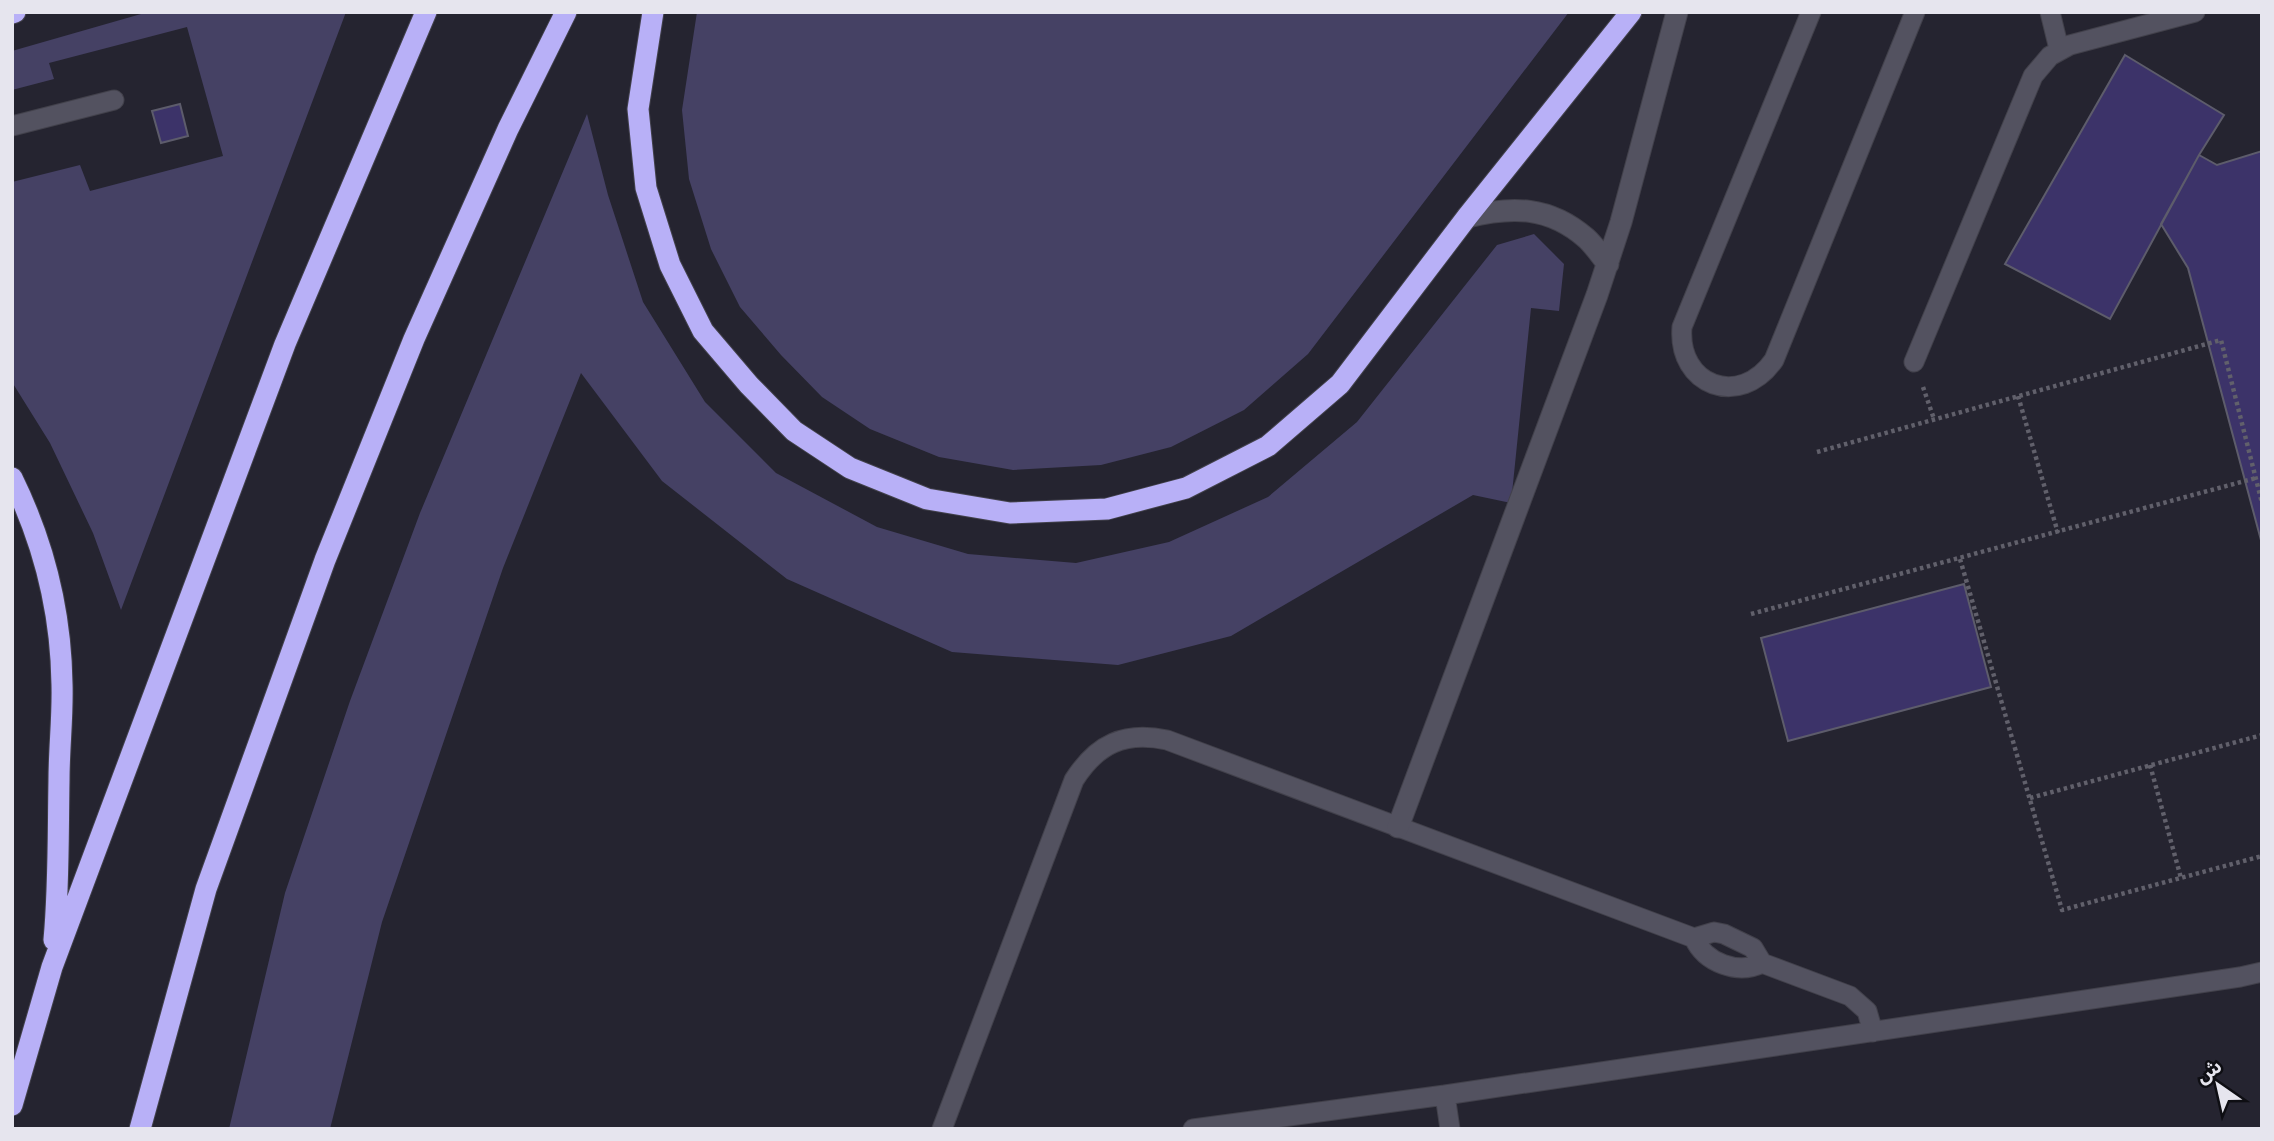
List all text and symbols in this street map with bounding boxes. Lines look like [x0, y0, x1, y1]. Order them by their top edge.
north arrow [2183, 1050, 2253, 1120]
text: ش [2192, 1055, 2225, 1087]

